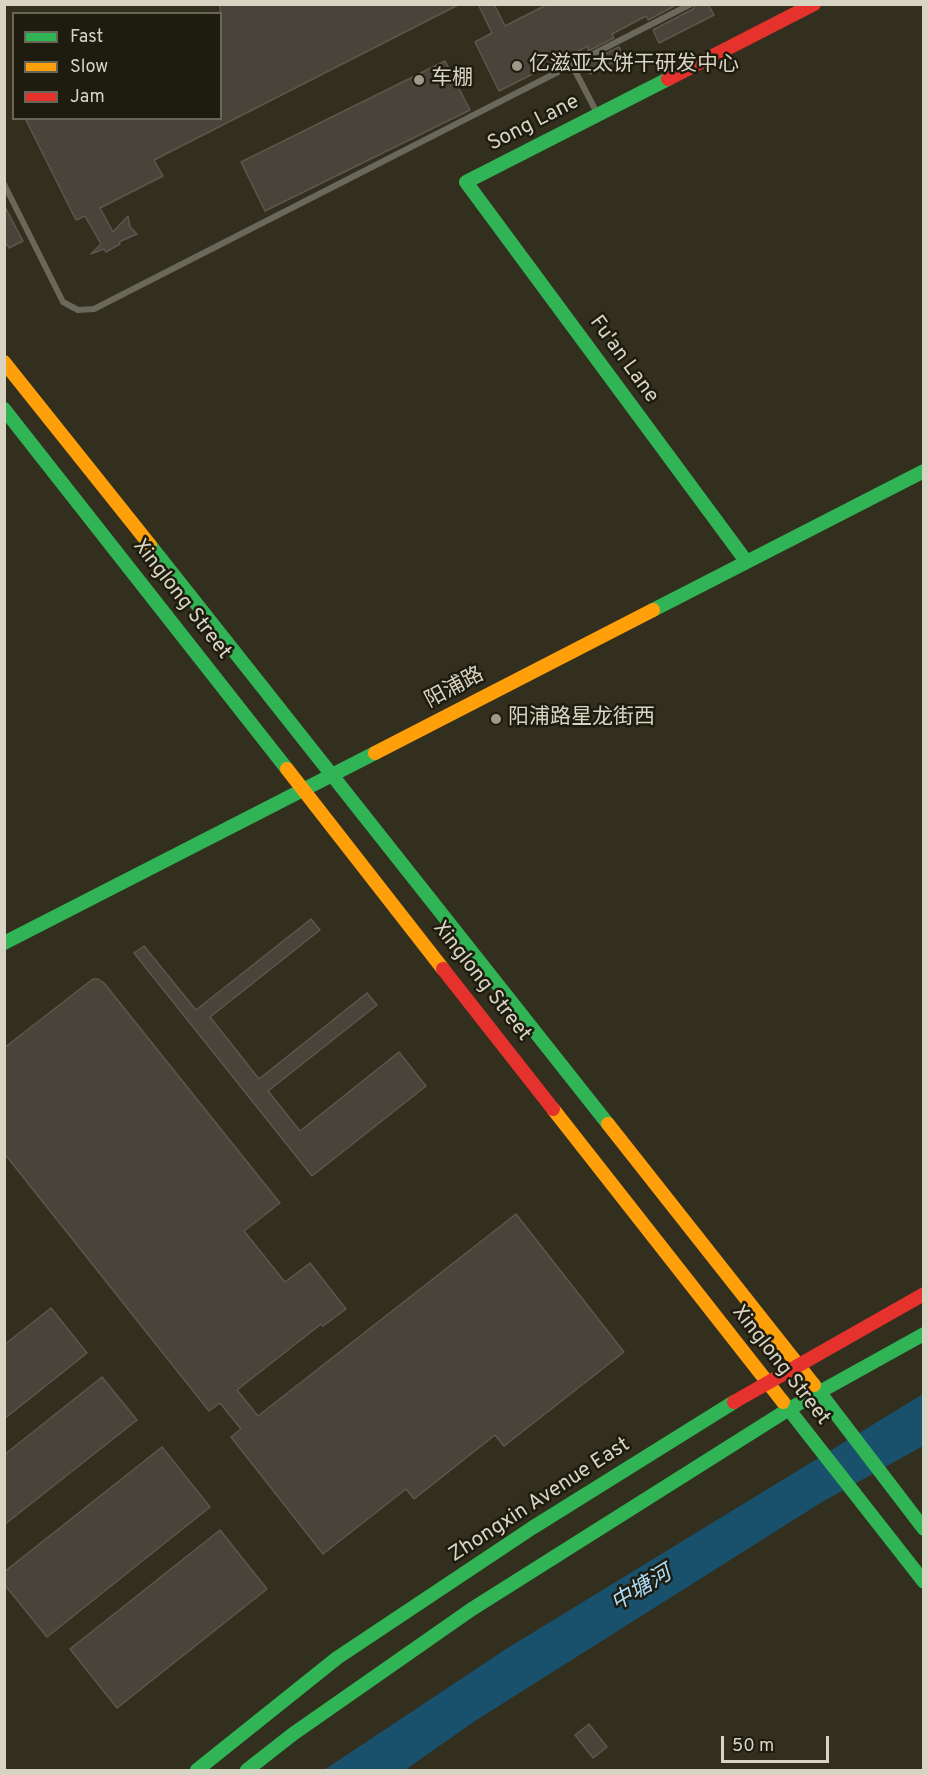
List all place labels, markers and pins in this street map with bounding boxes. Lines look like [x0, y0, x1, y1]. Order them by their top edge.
place label: 亿滋亚太饼干研发中心 [529, 53, 739, 79]
marker: 亿滋亚太饼干研发中心 [510, 59, 524, 73]
place label: 车棚 [431, 67, 473, 93]
marker: 车棚 [412, 73, 426, 87]
place label: 阳浦路星龙街西 [508, 706, 655, 732]
marker: 阳浦路星龙街西 [489, 712, 503, 726]

